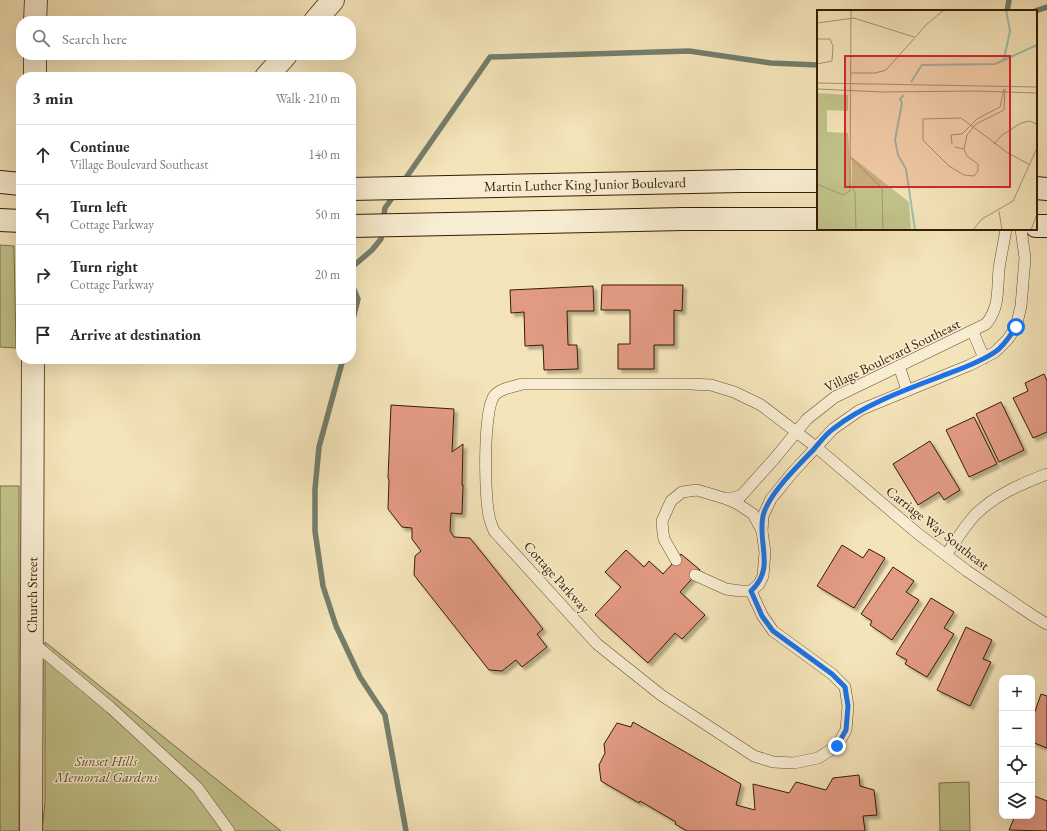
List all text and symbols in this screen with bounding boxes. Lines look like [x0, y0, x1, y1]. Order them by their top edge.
inset map [817, 10, 1037, 230]
search box [16, 16, 356, 60]
icon: search [30, 27, 52, 49]
text: Search here [62, 29, 127, 48]
text: 3 min [32, 87, 73, 109]
text: Walk · 210 m [276, 90, 340, 107]
text: Continue [70, 137, 130, 156]
icon: ahead [32, 144, 54, 166]
text: 140 m [309, 146, 340, 163]
text: Village Boulevard Southeast [70, 156, 208, 173]
street label: Martin Luther King Junior Boulevard [484, 173, 687, 195]
text: Turn left [70, 197, 127, 216]
icon: left [32, 204, 54, 226]
text: 50 m [315, 206, 340, 223]
text: Cottage Parkway [70, 216, 154, 233]
text: Turn right [70, 257, 138, 276]
icon: right [32, 264, 54, 286]
text: 20 m [315, 266, 340, 283]
text: Cottage Parkway [70, 276, 154, 293]
street label: Village Boulevard Southeast [821, 314, 963, 396]
route start [1007, 318, 1025, 336]
icon: arrive [32, 324, 54, 346]
text: Arrive at destination [70, 325, 201, 344]
street label: Carriage Way Southeast [883, 482, 994, 574]
street label: Cottage Parkway [520, 537, 595, 617]
street label: Church Street [23, 556, 41, 633]
map controls [999, 675, 1035, 819]
button: + [999, 675, 1035, 711]
button: − [999, 711, 1035, 747]
route end [828, 737, 846, 755]
button: locate [999, 747, 1035, 783]
park label: Sunset Hills Memorial Gardens [54, 752, 157, 786]
button: layers [999, 783, 1035, 819]

